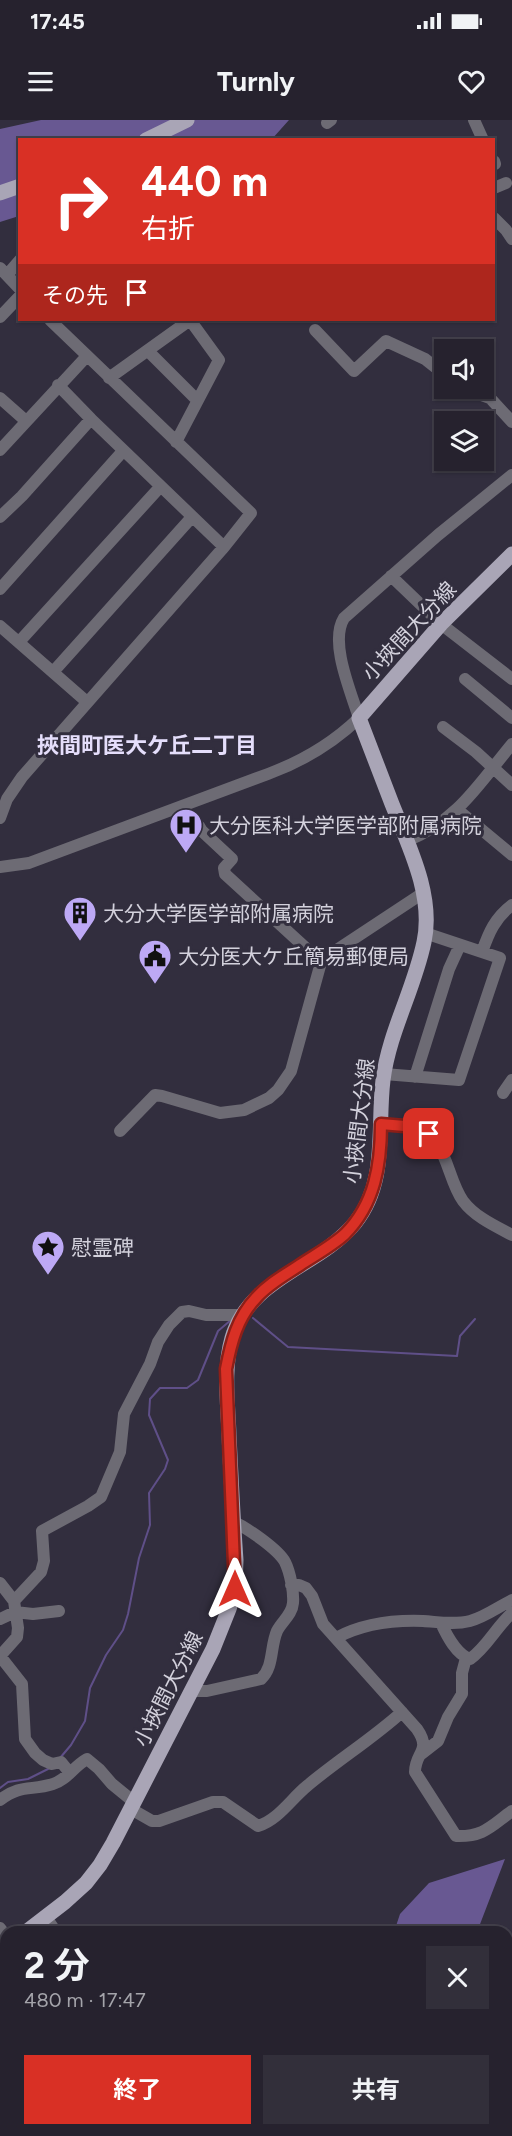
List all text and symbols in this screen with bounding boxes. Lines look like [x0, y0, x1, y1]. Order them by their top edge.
text: 17:45 [30, 8, 85, 35]
icon: menu [24, 65, 57, 98]
text: Turnly [217, 65, 295, 98]
icon: heart [455, 65, 488, 98]
text: 440 m [141, 156, 268, 207]
icon: right [42, 162, 120, 240]
text: 右折 [141, 212, 195, 245]
icon: arrive [120, 276, 153, 309]
text: その先 [42, 282, 108, 309]
map controls [434, 339, 494, 471]
button: sound [434, 339, 494, 399]
button: layers [434, 411, 494, 471]
street label: 小挾間大分線 [357, 576, 461, 686]
district label: 挾間町医大ケ丘二丁目 [37, 732, 257, 759]
hospital icon: 大分医科大学医学部附属病院 [168, 807, 204, 854]
place label: 大分医科大学医学部附属病院 [209, 813, 482, 838]
building icon: 大分大学医学部附属病院 [62, 895, 98, 942]
place label: 大分大学医学部附属病院 [103, 901, 334, 926]
public building icon: 大分医大ケ丘簡易郵便局 [137, 938, 173, 985]
place label: 大分医大ケ丘簡易郵便局 [178, 944, 409, 969]
street label: 小挾間大分線 [339, 1057, 379, 1185]
pin [403, 1108, 454, 1159]
icon: arrive [412, 1117, 445, 1150]
place icon: 慰霊碑 [30, 1229, 66, 1276]
place label: 慰霊碑 [71, 1235, 134, 1260]
position arrow [203, 1557, 267, 1621]
street label: 小挾間大分線 [128, 1627, 208, 1751]
text: 2 分 [24, 1944, 89, 1987]
button: close [426, 1946, 489, 2009]
text: 480 m · 17:47 [24, 1988, 146, 2012]
button: 終了 [24, 2055, 251, 2124]
button: 共有 [263, 2055, 489, 2124]

